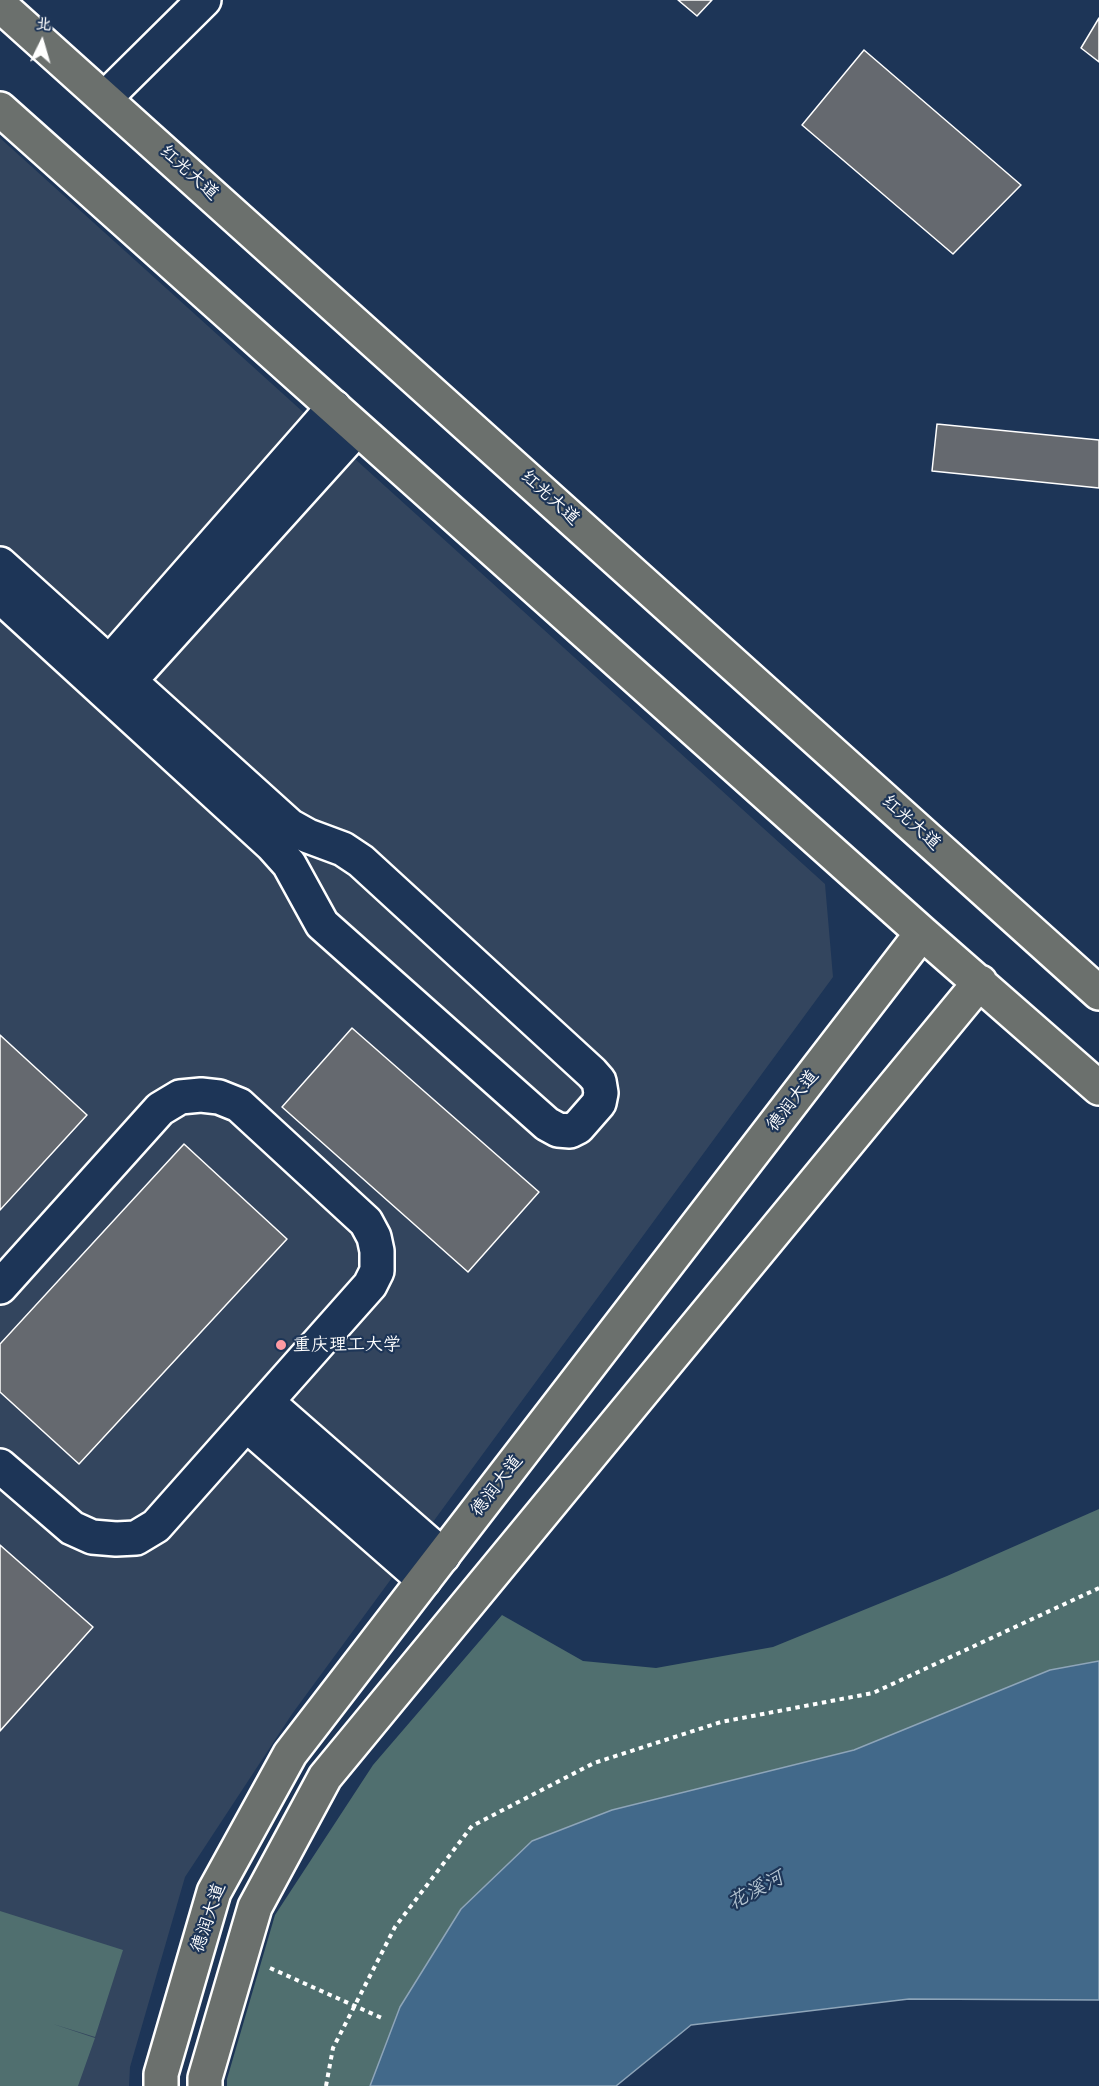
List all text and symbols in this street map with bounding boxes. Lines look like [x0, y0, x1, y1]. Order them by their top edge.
text: 北 [34, 8, 53, 39]
north arrow [12, 12, 72, 72]
street label: 红光大道 [155, 141, 223, 205]
street label: 红光大道 [516, 466, 584, 530]
street label: 红光大道 [877, 791, 945, 855]
street label: 德润大道 [762, 1066, 824, 1136]
place label: 重庆理工大学 [293, 1334, 401, 1356]
marker: 重庆理工大学 [274, 1338, 288, 1352]
street label: 德润大道 [466, 1451, 528, 1521]
water label: 花溪河 [724, 1866, 788, 1916]
street label: 德润大道 [187, 1880, 231, 1956]

